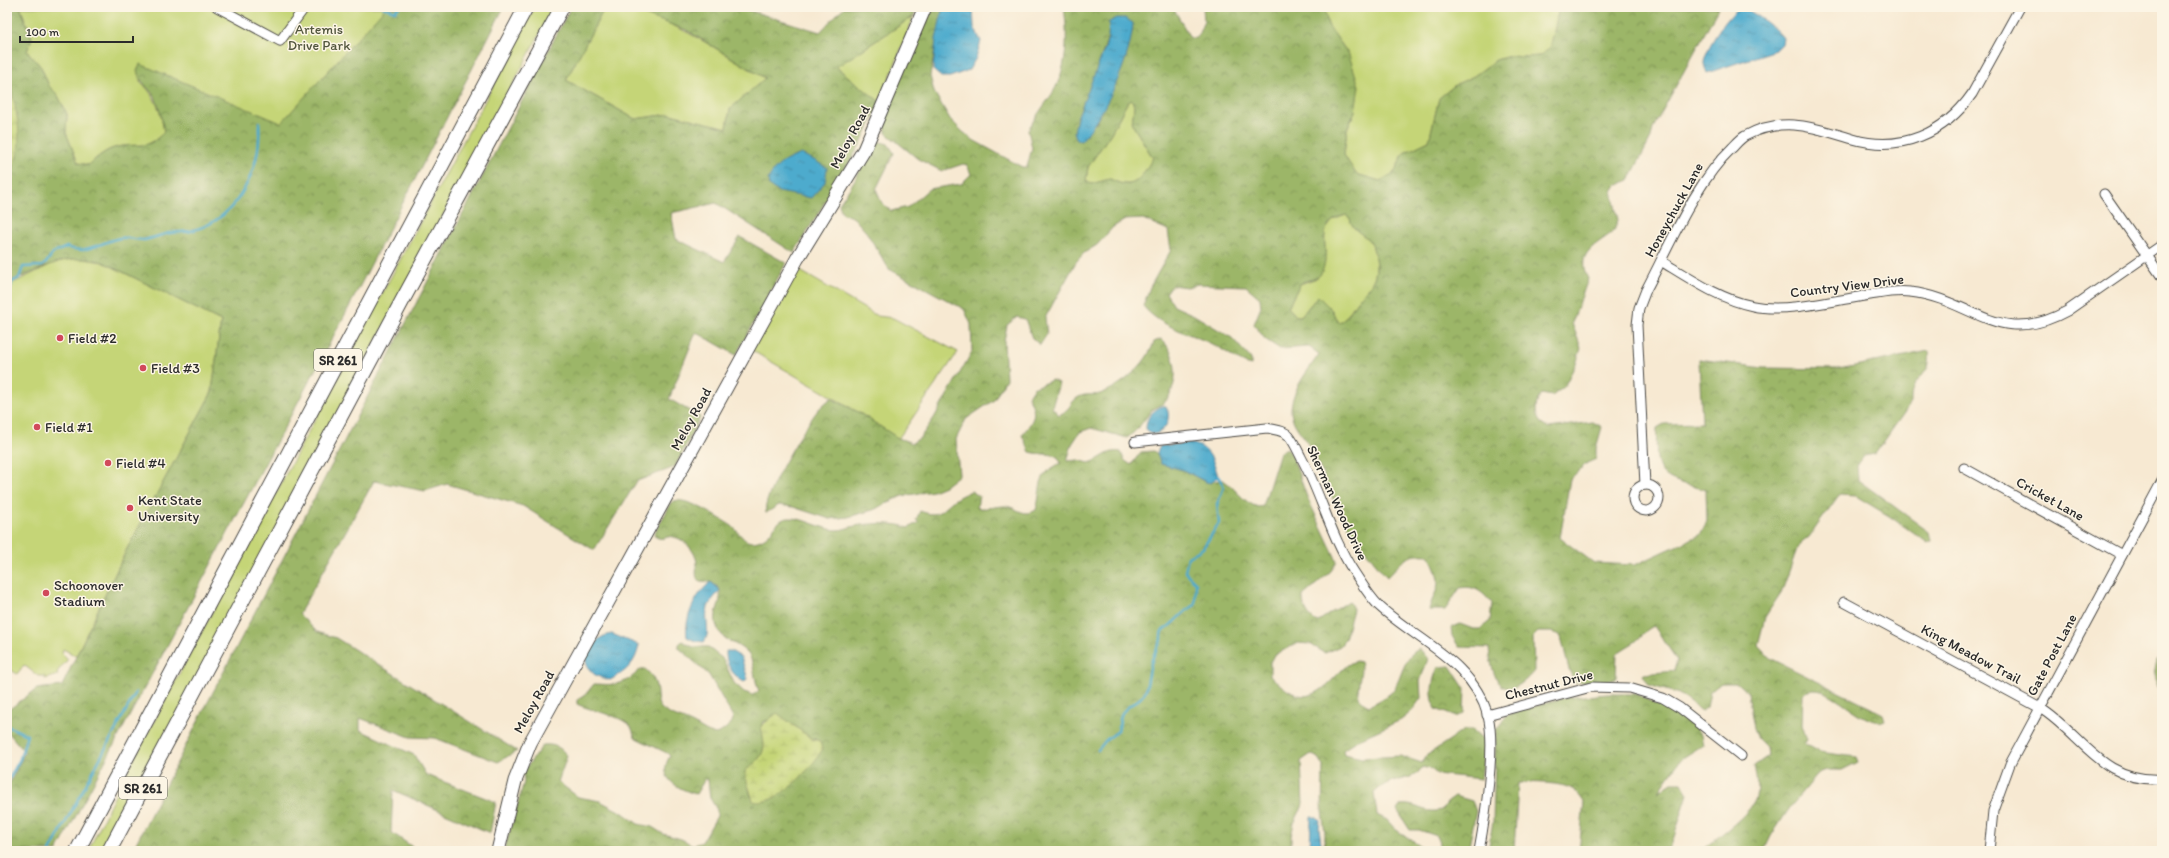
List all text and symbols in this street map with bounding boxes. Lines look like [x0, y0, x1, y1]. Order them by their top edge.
scale bar [20, 18, 133, 44]
park label: Artemis Drive Park [288, 21, 351, 54]
text: 100 m [26, 25, 59, 39]
street label: Meloy Road [826, 102, 874, 172]
street label: Honeychuck Lane [1641, 159, 1707, 260]
street label: Country View Drive [1789, 271, 1905, 301]
place label: Field #2 [68, 330, 117, 347]
marker: Field #2 [55, 333, 65, 343]
road number: SR 261 [314, 349, 362, 371]
place label: Field #3 [151, 360, 200, 377]
marker: Field #3 [138, 363, 148, 373]
street label: Meloy Road [667, 384, 715, 453]
place label: Field #1 [45, 419, 93, 436]
marker: Field #1 [32, 422, 42, 432]
street label: Sherman Wood Drive [1303, 443, 1371, 564]
place label: Field #4 [116, 455, 166, 472]
marker: Field #4 [103, 458, 113, 468]
street label: Cricket Lane [2013, 473, 2087, 525]
place label: Kent State University [138, 492, 202, 525]
marker: Kent State University [125, 503, 135, 513]
place label: Schoonover Stadium [54, 577, 124, 610]
marker: Schoonover Stadium [41, 588, 51, 598]
street label: Gate Post Lane [2023, 611, 2081, 699]
street label: King Meadow Trail [1918, 620, 2024, 688]
street label: Chestnut Drive [1503, 666, 1595, 704]
street label: Meloy Road [510, 667, 558, 736]
road number: SR 261 [119, 777, 167, 799]

